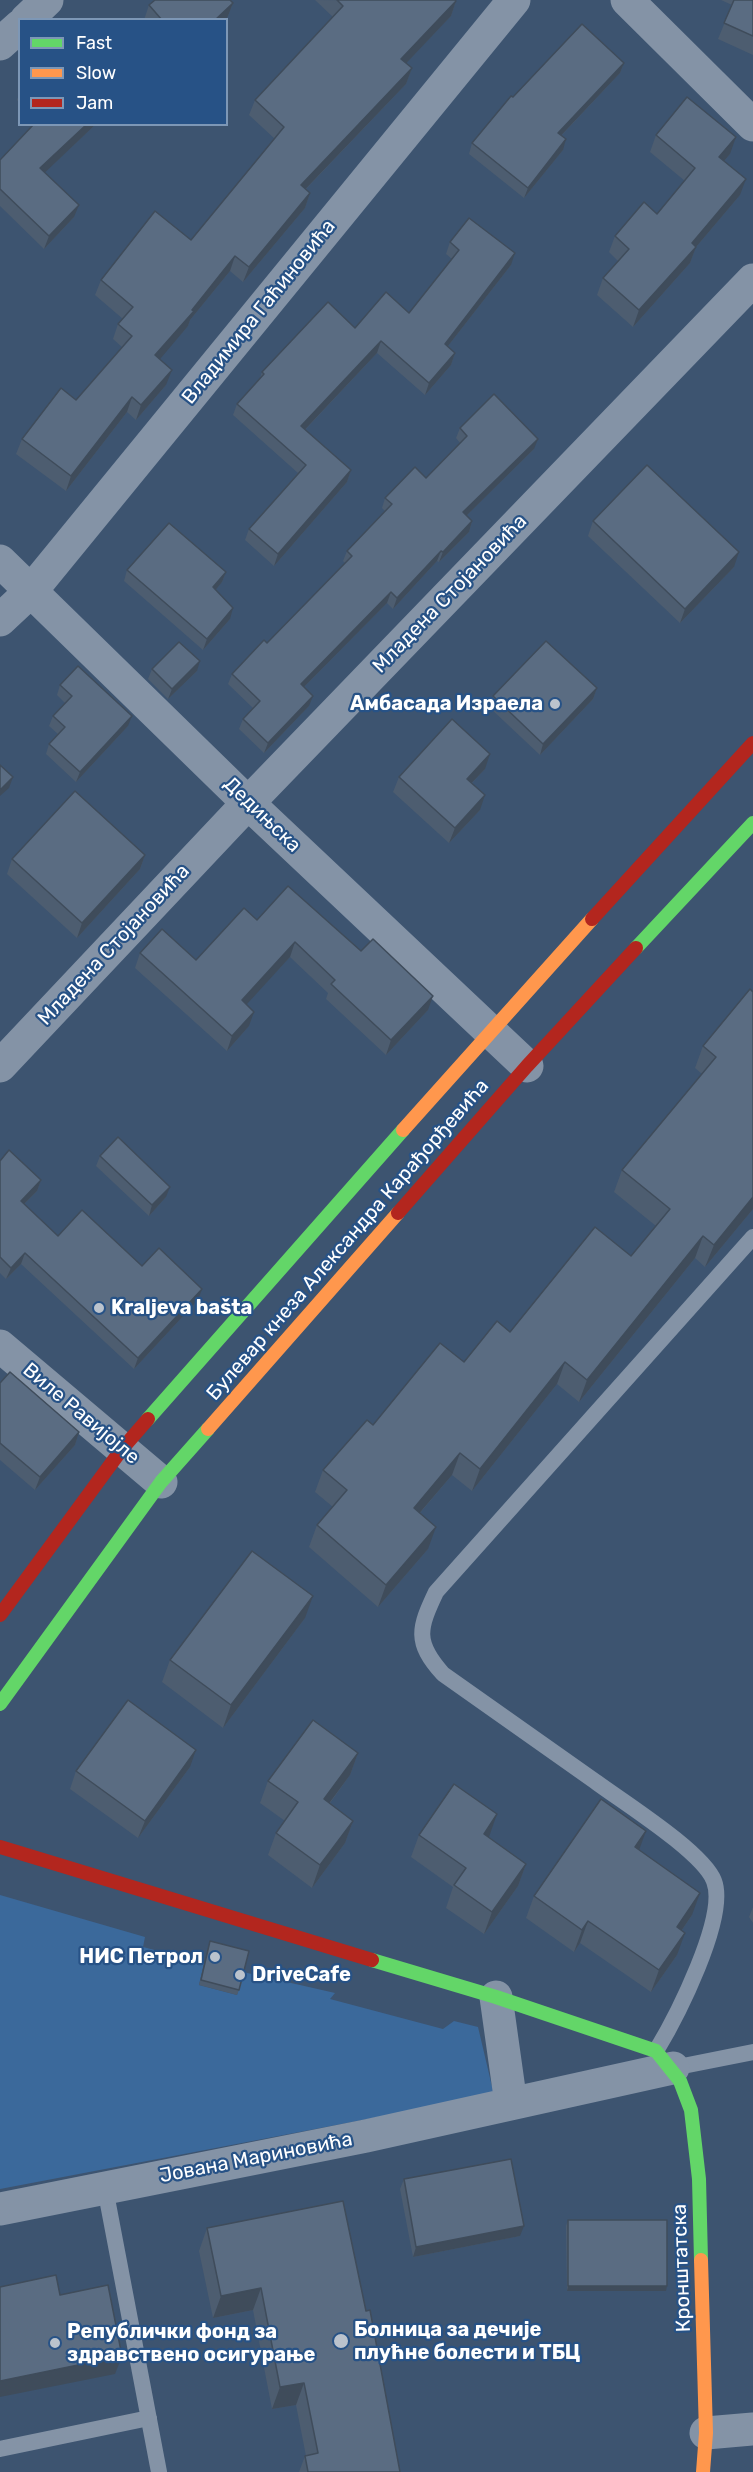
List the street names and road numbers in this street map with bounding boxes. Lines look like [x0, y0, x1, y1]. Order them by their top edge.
street label: Владимира Гаћиновића [177, 215, 341, 409]
street label: Младена Стојановића [368, 510, 532, 678]
street label: Дедињска [218, 772, 306, 858]
street label: Младена Стојановића [33, 859, 195, 1031]
street label: Булевар кнеза Александра Карађорђевића [202, 1074, 494, 1406]
street label: Виле Равијојле [18, 1358, 144, 1470]
street label: Јована Мариновића [158, 2128, 354, 2188]
street label: Кронштатска [668, 2203, 696, 2333]

